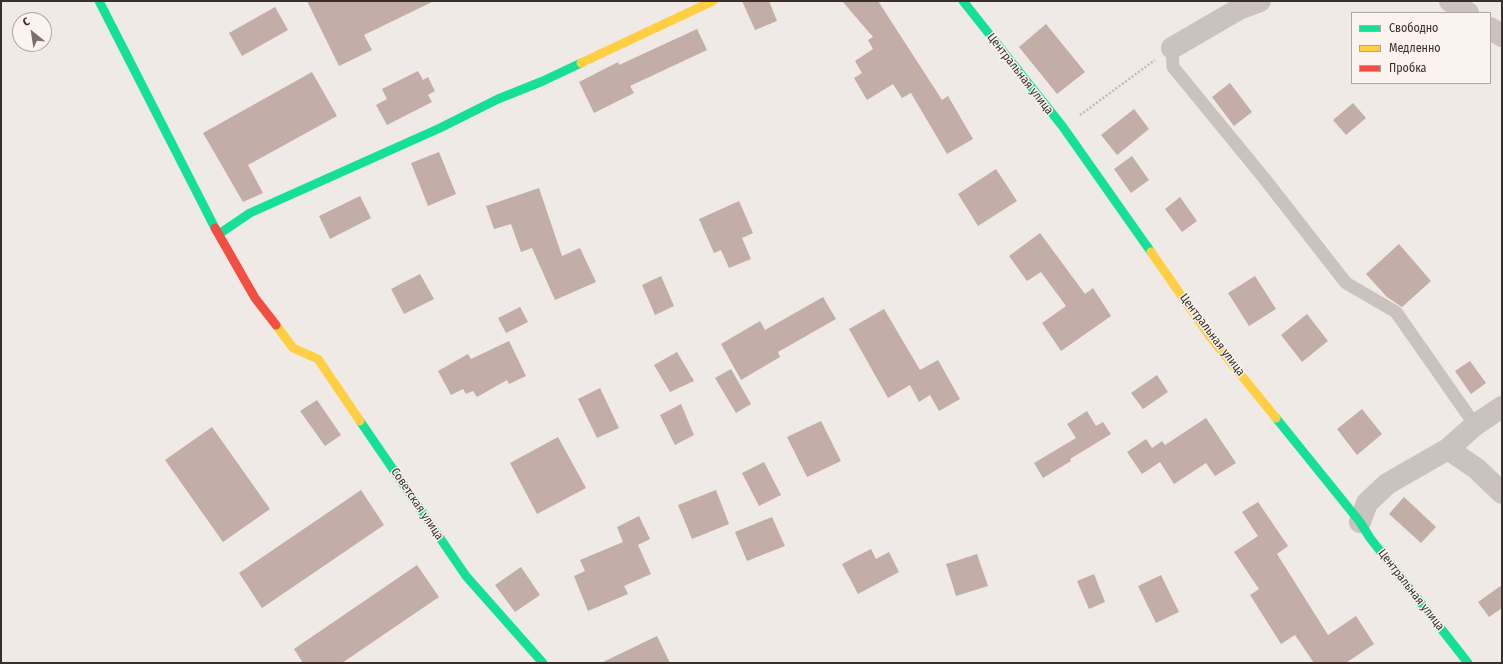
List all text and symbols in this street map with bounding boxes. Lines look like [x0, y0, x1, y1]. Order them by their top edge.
north arrow [12, 12, 52, 52]
legend [1351, 12, 1491, 84]
text: С [20, 15, 32, 29]
text: Свободно [1389, 21, 1438, 35]
street label: Центральная улица [984, 30, 1056, 118]
text: Медленно [1389, 41, 1441, 55]
text: Пробка [1389, 61, 1427, 75]
street label: Центральная улица [1176, 291, 1248, 379]
street label: Советская улица [388, 465, 446, 543]
street label: Центральная улица [1375, 546, 1447, 634]

